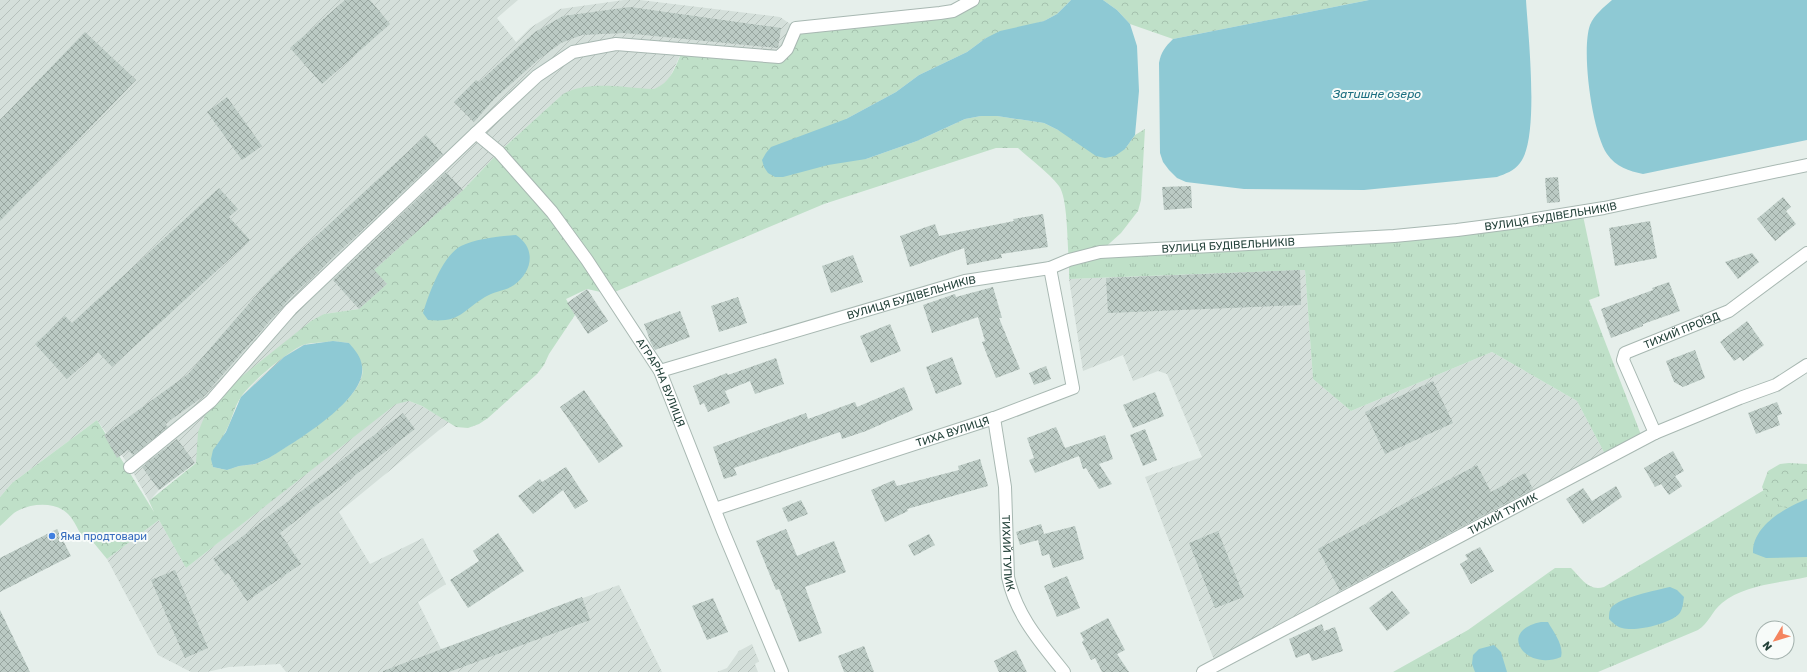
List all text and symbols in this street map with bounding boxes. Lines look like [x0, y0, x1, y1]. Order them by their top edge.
water label: Затишне озеро [1332, 87, 1421, 101]
street label: ВУЛИЦЯ БУДІВЕЛЬНИКІВ [1484, 199, 1618, 233]
street label: ВУЛИЦЯ БУДІВЕЛЬНИКІВ [1161, 235, 1295, 255]
street label: ВУЛИЦЯ БУДІВЕЛЬНИКІВ [845, 273, 977, 322]
street label: ТИХИЙ ПРОЇЗД [1642, 309, 1722, 351]
street label: АГРАРНА ВУЛИЦЯ [634, 336, 688, 429]
street label: ТИХА ВУЛИЦЯ [914, 413, 991, 449]
street label: ТИХИЙ ТУПИК [1466, 490, 1540, 537]
street label: ТИХИЙ ТУПИК [999, 515, 1018, 593]
place label: Яма продтовари [60, 530, 147, 543]
marker: Яма продтовари [47, 531, 57, 541]
north arrow [1755, 620, 1795, 660]
text: N [1760, 639, 1775, 653]

